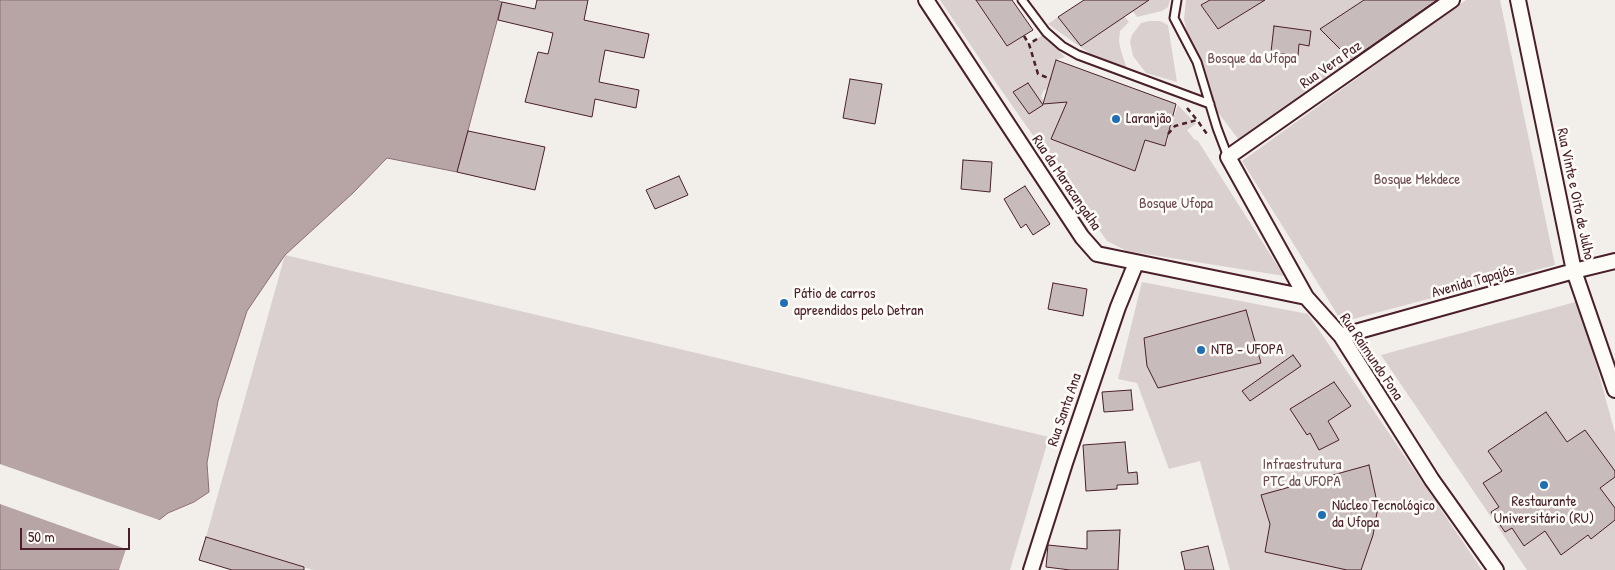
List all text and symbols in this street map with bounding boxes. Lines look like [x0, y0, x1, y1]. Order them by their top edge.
street label: Rua Vera Paz [1297, 37, 1365, 93]
park label: Bosque da Ufopa [1208, 50, 1296, 68]
place label: Laranjão [1126, 110, 1171, 128]
marker: Laranjão [1110, 113, 1122, 125]
street label: Rua Vinte e Oito de Julho [1552, 126, 1598, 262]
street label: Rua da Maracangalha [1028, 132, 1104, 234]
park label: Bosque Mekdece [1374, 171, 1460, 189]
park label: Bosque Ufopa [1139, 195, 1213, 213]
street label: Avenida Tapajós [1430, 262, 1516, 302]
place label: Pátio de carros apreendidos pelo Detran [794, 285, 924, 320]
marker: Pátio de carros apreendidos pelo Detran [778, 297, 790, 309]
street label: Rua Raimundo Fona [1335, 310, 1407, 404]
place label: NTB - UFOPA [1211, 341, 1283, 359]
marker: NTB - UFOPA [1195, 344, 1207, 356]
street label: Rua Santa Ana [1044, 371, 1086, 449]
park label: Infraestrutura PTC da UFOPA [1263, 456, 1341, 491]
marker: Restaurante Universitário (RU) [1538, 479, 1550, 491]
place label: Restaurante Universitário (RU) [1494, 493, 1594, 528]
place label: Núcleo Tecnológico da Ufopa [1332, 497, 1435, 532]
marker: Núcleo Tecnológico da Ufopa [1316, 509, 1328, 521]
scale bar [22, 518, 132, 550]
text: 50 m [28, 526, 55, 547]

